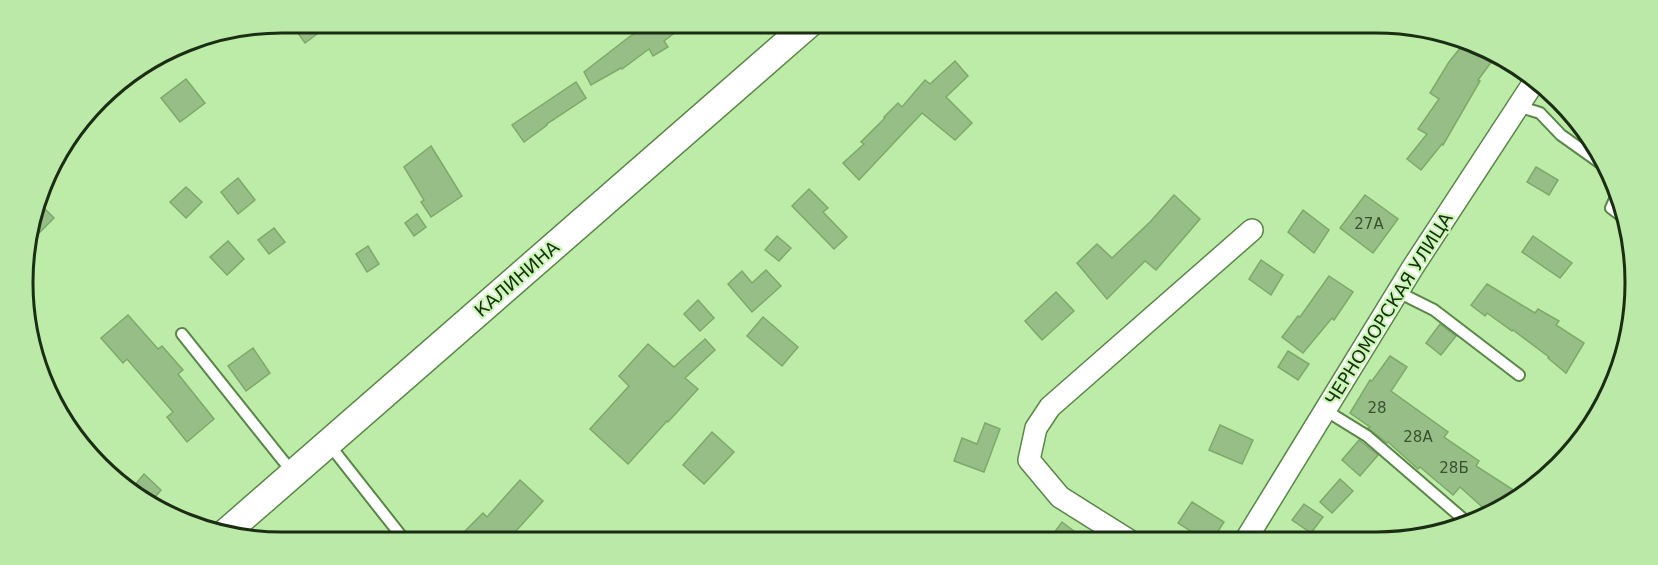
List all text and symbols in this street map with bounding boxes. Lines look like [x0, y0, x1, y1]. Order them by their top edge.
street label: ЧЕРНОМОРСКАЯ УЛИЦА [1321, 208, 1457, 409]
house number: 27А [1354, 215, 1384, 233]
street label: КАЛИНИНА [470, 236, 564, 321]
house number: 28 [1367, 399, 1387, 417]
house number: 28А [1403, 428, 1433, 446]
house number: 28Б [1439, 459, 1469, 477]

